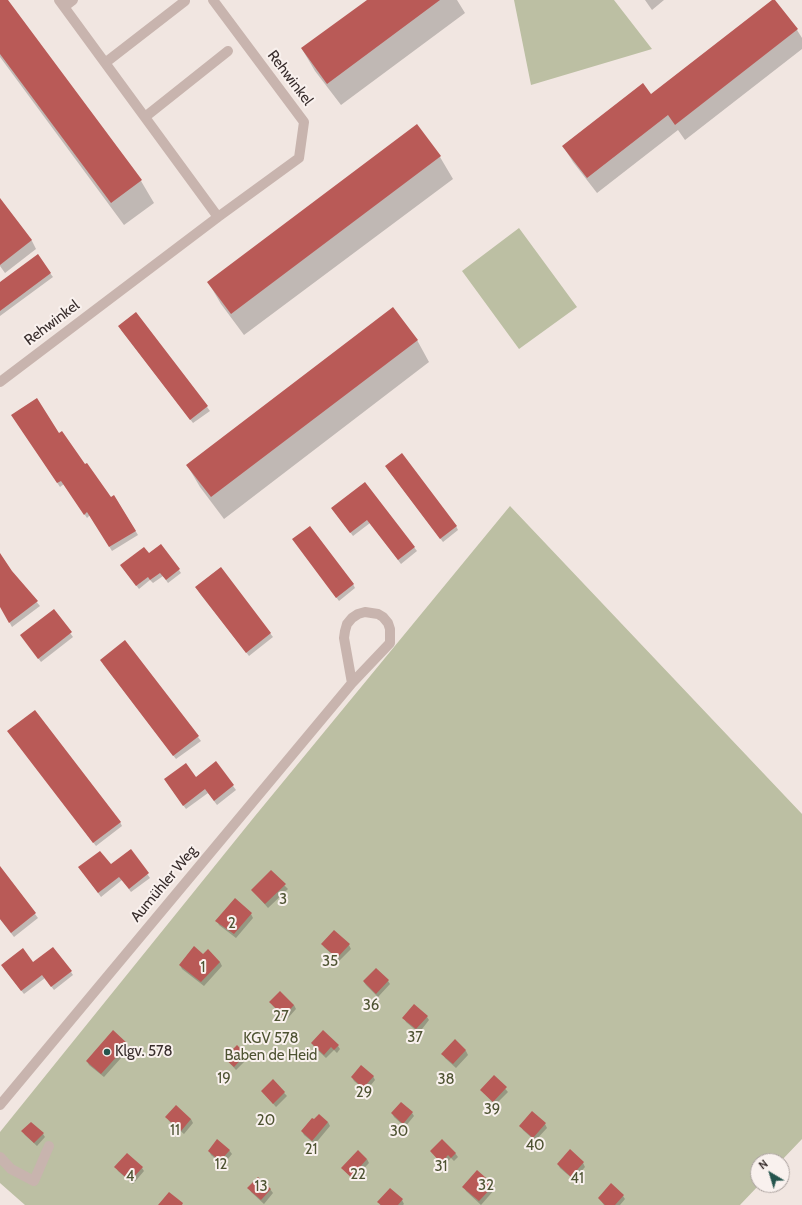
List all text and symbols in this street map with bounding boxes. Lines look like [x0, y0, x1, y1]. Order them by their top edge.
street label: Rehwinkel [263, 47, 317, 109]
street label: Rehwinkel [21, 296, 83, 350]
street label: Aumühler Weg [127, 842, 201, 926]
park label: 3 [279, 891, 287, 909]
park label: 2 [228, 915, 236, 933]
park label: 35 [322, 953, 338, 971]
park label: 1 [201, 959, 205, 977]
park label: 36 [363, 997, 379, 1015]
park label: 27 [273, 1008, 289, 1026]
park label: 37 [407, 1029, 423, 1047]
park label: KGV 578 Baben de Heid [225, 1030, 317, 1065]
place label: Klgv. 578 [115, 1043, 173, 1061]
marker: Klgv. 578 [102, 1047, 112, 1057]
park label: 19 [217, 1070, 231, 1088]
park label: 38 [437, 1071, 455, 1089]
park label: 29 [356, 1084, 372, 1102]
park label: 39 [484, 1101, 500, 1119]
park label: 20 [257, 1112, 275, 1130]
park label: 11 [170, 1122, 180, 1140]
park label: 30 [390, 1123, 408, 1141]
park label: 40 [525, 1137, 545, 1155]
park label: 21 [305, 1141, 317, 1159]
north arrow [750, 1153, 790, 1193]
park label: 12 [215, 1156, 227, 1174]
text: N [756, 1156, 771, 1172]
park label: 31 [434, 1158, 448, 1176]
park label: 22 [350, 1166, 366, 1184]
park label: 4 [126, 1168, 134, 1186]
park label: 41 [570, 1170, 584, 1188]
park label: 32 [478, 1177, 494, 1195]
park label: 13 [254, 1178, 268, 1196]

